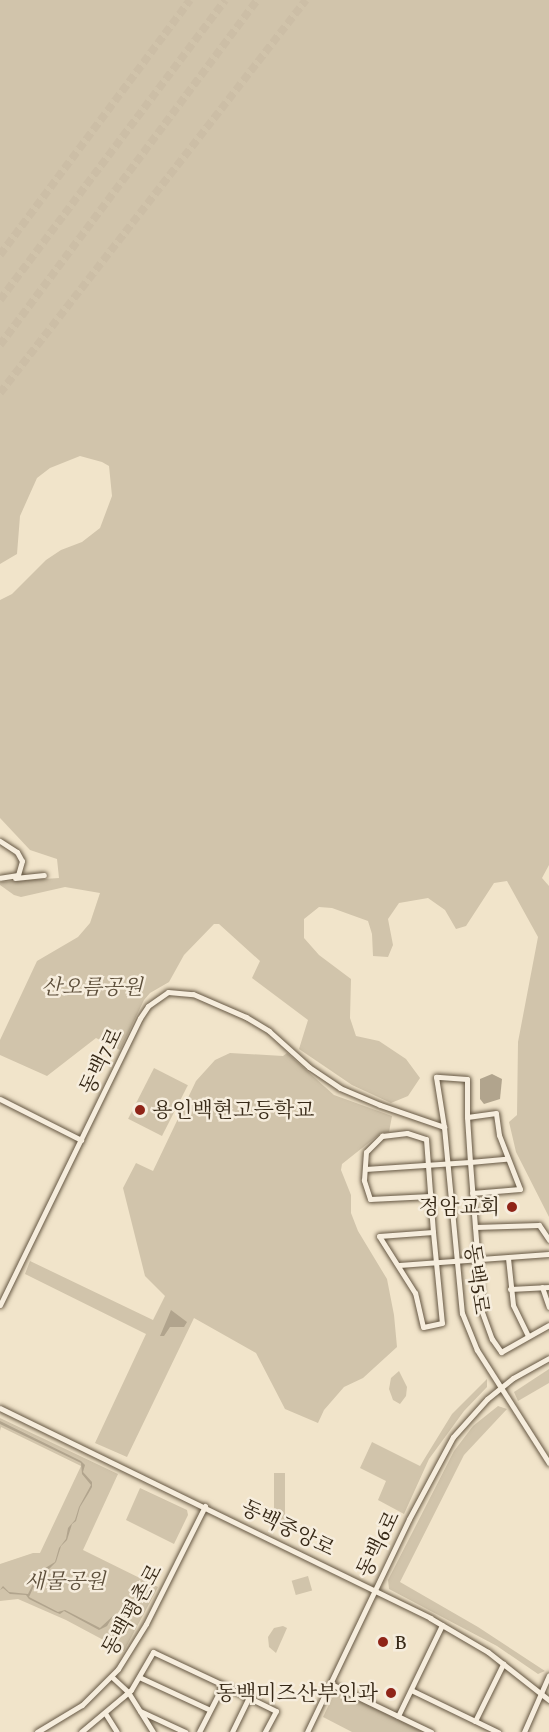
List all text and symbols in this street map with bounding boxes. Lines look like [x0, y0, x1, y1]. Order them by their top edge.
park label: 산오름공원 [41, 974, 143, 1000]
street label: 동백7로 [74, 1024, 128, 1098]
place label: 용인백현고등학교 [152, 1097, 314, 1123]
marker: 용인백현고등학교 [133, 1103, 147, 1117]
place label: 정암교회 [419, 1194, 500, 1220]
marker: 정암교회 [505, 1200, 519, 1214]
street label: 동백5로 [460, 1242, 494, 1316]
street label: 동백중앙로 [237, 1494, 339, 1562]
street label: 동백6로 [351, 1507, 405, 1581]
street label: 동백평촌로 [96, 1560, 168, 1660]
park label: 새물공원 [24, 1568, 106, 1594]
place label: B [395, 1629, 407, 1655]
marker: B [376, 1635, 390, 1649]
place label: 동백미즈산부인과 [216, 1680, 378, 1706]
marker: 동백미즈산부인과 [382, 1684, 400, 1702]

